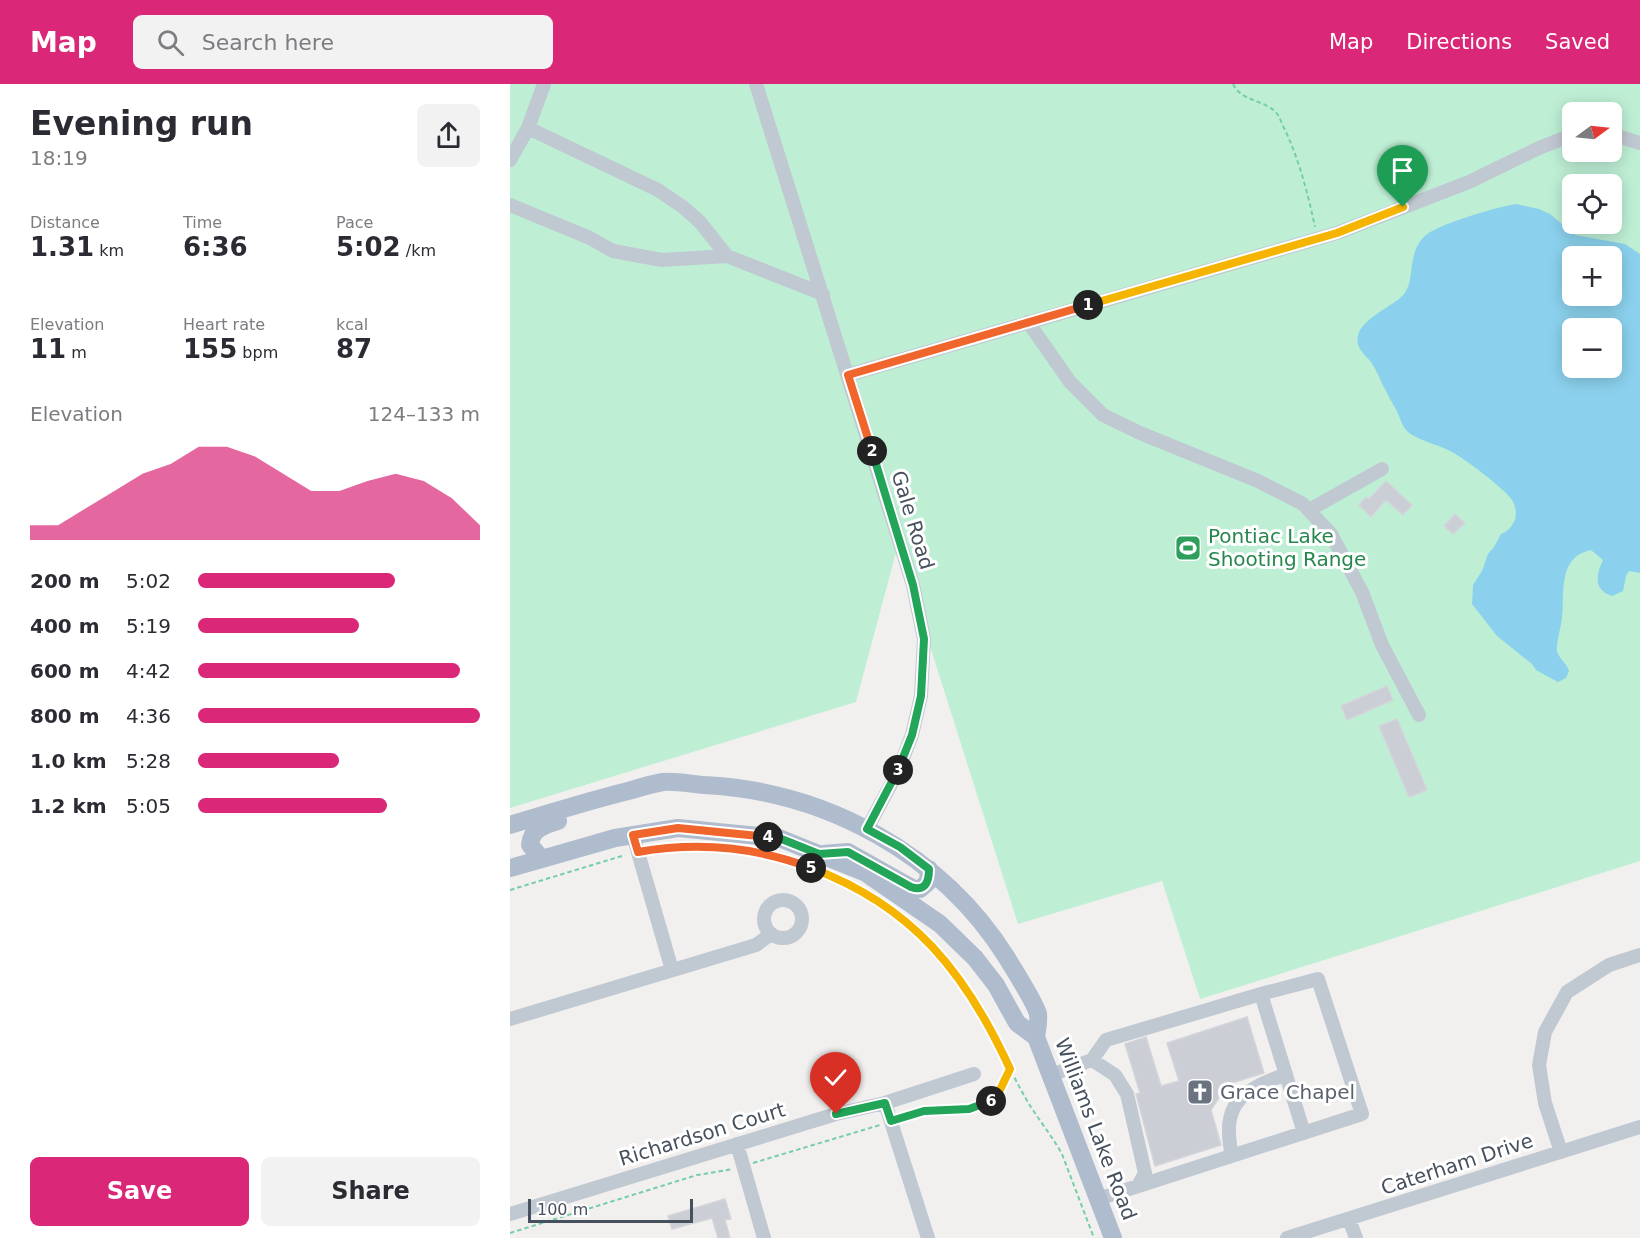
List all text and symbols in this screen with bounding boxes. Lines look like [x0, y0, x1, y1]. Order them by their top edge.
search box [133, 15, 553, 69]
text: Map [30, 26, 97, 59]
icon: search [154, 26, 187, 59]
text: Search here [202, 30, 334, 55]
text: Map [1329, 30, 1373, 54]
text: Directions [1406, 30, 1512, 54]
text: Saved [1545, 30, 1610, 54]
north arrow [1562, 102, 1622, 162]
map controls [1562, 102, 1622, 378]
text: Evening run [30, 104, 253, 143]
button: share [417, 104, 480, 167]
pin [1377, 145, 1428, 207]
text: 18:19 [30, 146, 88, 170]
icon: arrive [1386, 154, 1419, 187]
button: locate [1562, 174, 1622, 234]
text: Distance [30, 213, 100, 232]
text: Time [183, 213, 222, 232]
text: Pace [336, 213, 373, 232]
text: 1.31 [30, 232, 94, 262]
text: 6:36 [183, 232, 248, 262]
text: 5:02 [336, 232, 401, 262]
text: km [94, 241, 124, 260]
text: /km [401, 241, 436, 260]
button: + [1562, 246, 1622, 306]
pin: 1 [1073, 290, 1103, 320]
text: 1 [1082, 295, 1094, 314]
text: Elevation [30, 315, 104, 334]
text: Heart rate [183, 315, 265, 334]
text: kcal [336, 315, 368, 334]
button: − [1562, 318, 1622, 378]
text: 11 [30, 334, 66, 364]
text: 155 [183, 334, 237, 364]
text: 87 [336, 334, 372, 364]
text: m [66, 343, 87, 362]
text: bpm [237, 343, 278, 362]
text: Elevation [30, 402, 123, 426]
text: 124–133 m [368, 402, 480, 426]
pin: 2 [857, 436, 887, 466]
text: 2 [866, 441, 878, 460]
street label: Gale Road [887, 468, 939, 572]
place label: Pontiac Lake Shooting Range [1208, 524, 1366, 571]
sports icon: Pontiac Lake Shooting Range [1173, 533, 1203, 563]
text: 200 m [30, 569, 100, 593]
text: 5:02 [126, 569, 171, 593]
text: 400 m [30, 614, 100, 638]
text: 5:19 [126, 614, 171, 638]
text: 600 m [30, 659, 100, 683]
text: 4:42 [126, 659, 171, 683]
text: 800 m [30, 704, 100, 728]
text: 4:36 [126, 704, 171, 728]
text: 1.0 km [30, 749, 107, 773]
text: 5:28 [126, 749, 171, 773]
pin: 3 [883, 755, 913, 785]
text: 3 [892, 760, 904, 779]
text: 1.2 km [30, 794, 107, 818]
text: 5:05 [126, 794, 171, 818]
pin: 4 [753, 822, 783, 852]
text: 4 [762, 827, 774, 846]
pin: 5 [796, 853, 826, 883]
text: 5 [805, 858, 817, 877]
street label: Williams Lake Road [1050, 1035, 1142, 1223]
pin [810, 1052, 861, 1114]
icon: check [819, 1061, 852, 1094]
church icon: Grace Chapel [1185, 1077, 1215, 1107]
place label: Grace Chapel [1220, 1080, 1355, 1104]
pin: 6 [976, 1086, 1006, 1116]
text: 6 [985, 1091, 997, 1110]
street label: Richardson Court [616, 1097, 788, 1171]
street label: Caterham Drive [1378, 1128, 1536, 1200]
button: Save [30, 1157, 249, 1226]
button: Share [261, 1157, 480, 1226]
scale bar [528, 1196, 693, 1224]
text: 100 m [537, 1200, 588, 1219]

